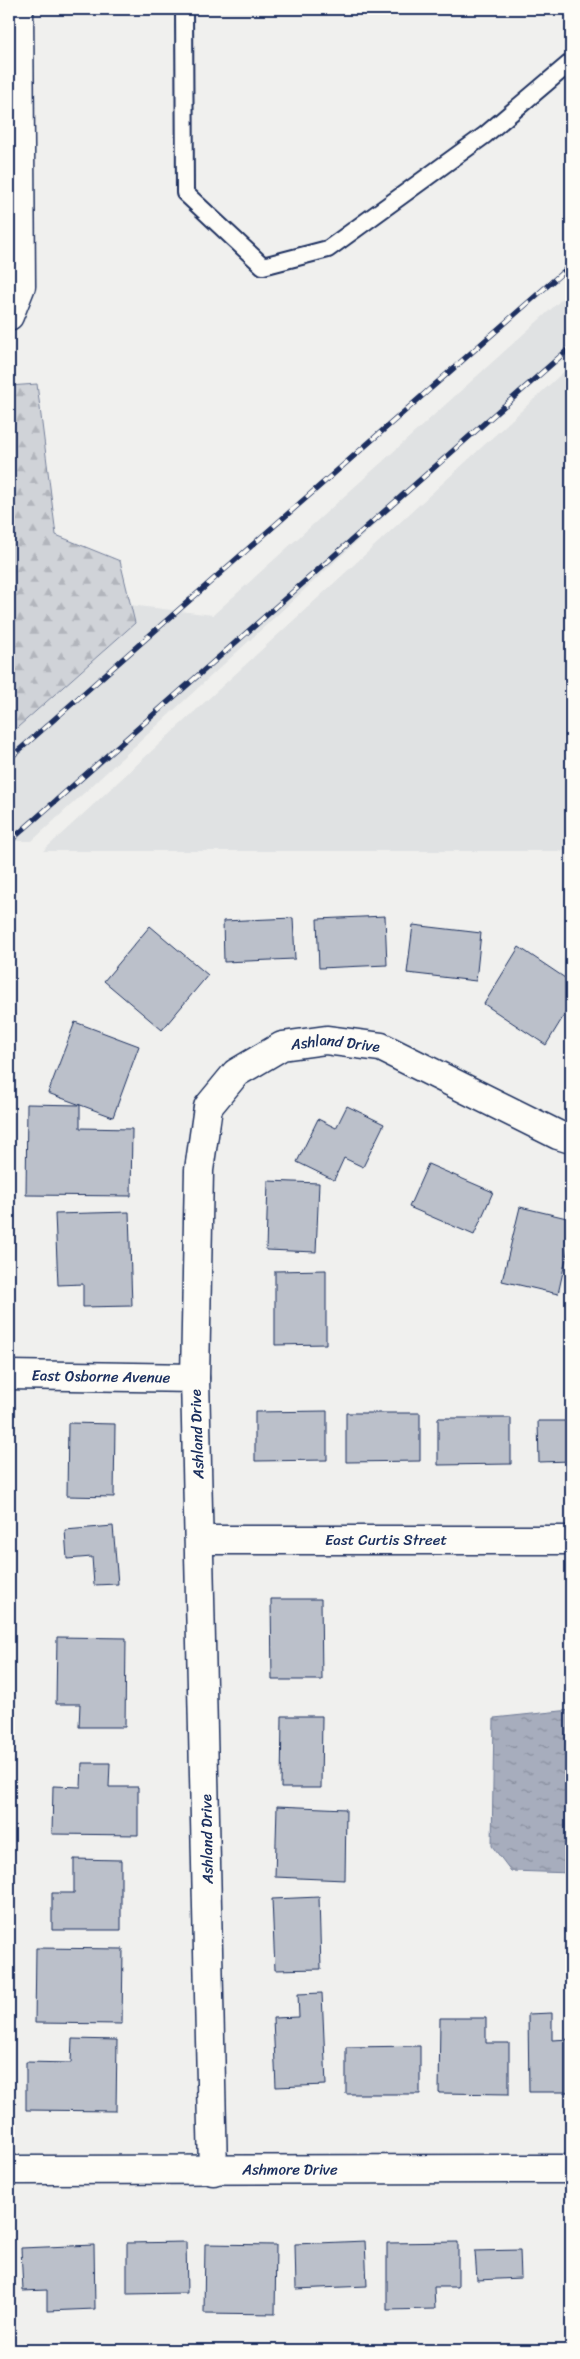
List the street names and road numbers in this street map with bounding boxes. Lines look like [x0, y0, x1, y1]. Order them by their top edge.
street label: Ashland Drive [288, 1027, 381, 1060]
street label: East Osborne Avenue [31, 1362, 171, 1391]
street label: Ashland Drive [182, 1389, 212, 1480]
street label: East Curtis Street [325, 1527, 447, 1553]
street label: Ashland Drive [193, 1794, 221, 1885]
street label: Ashmore Drive [241, 2156, 338, 2183]

